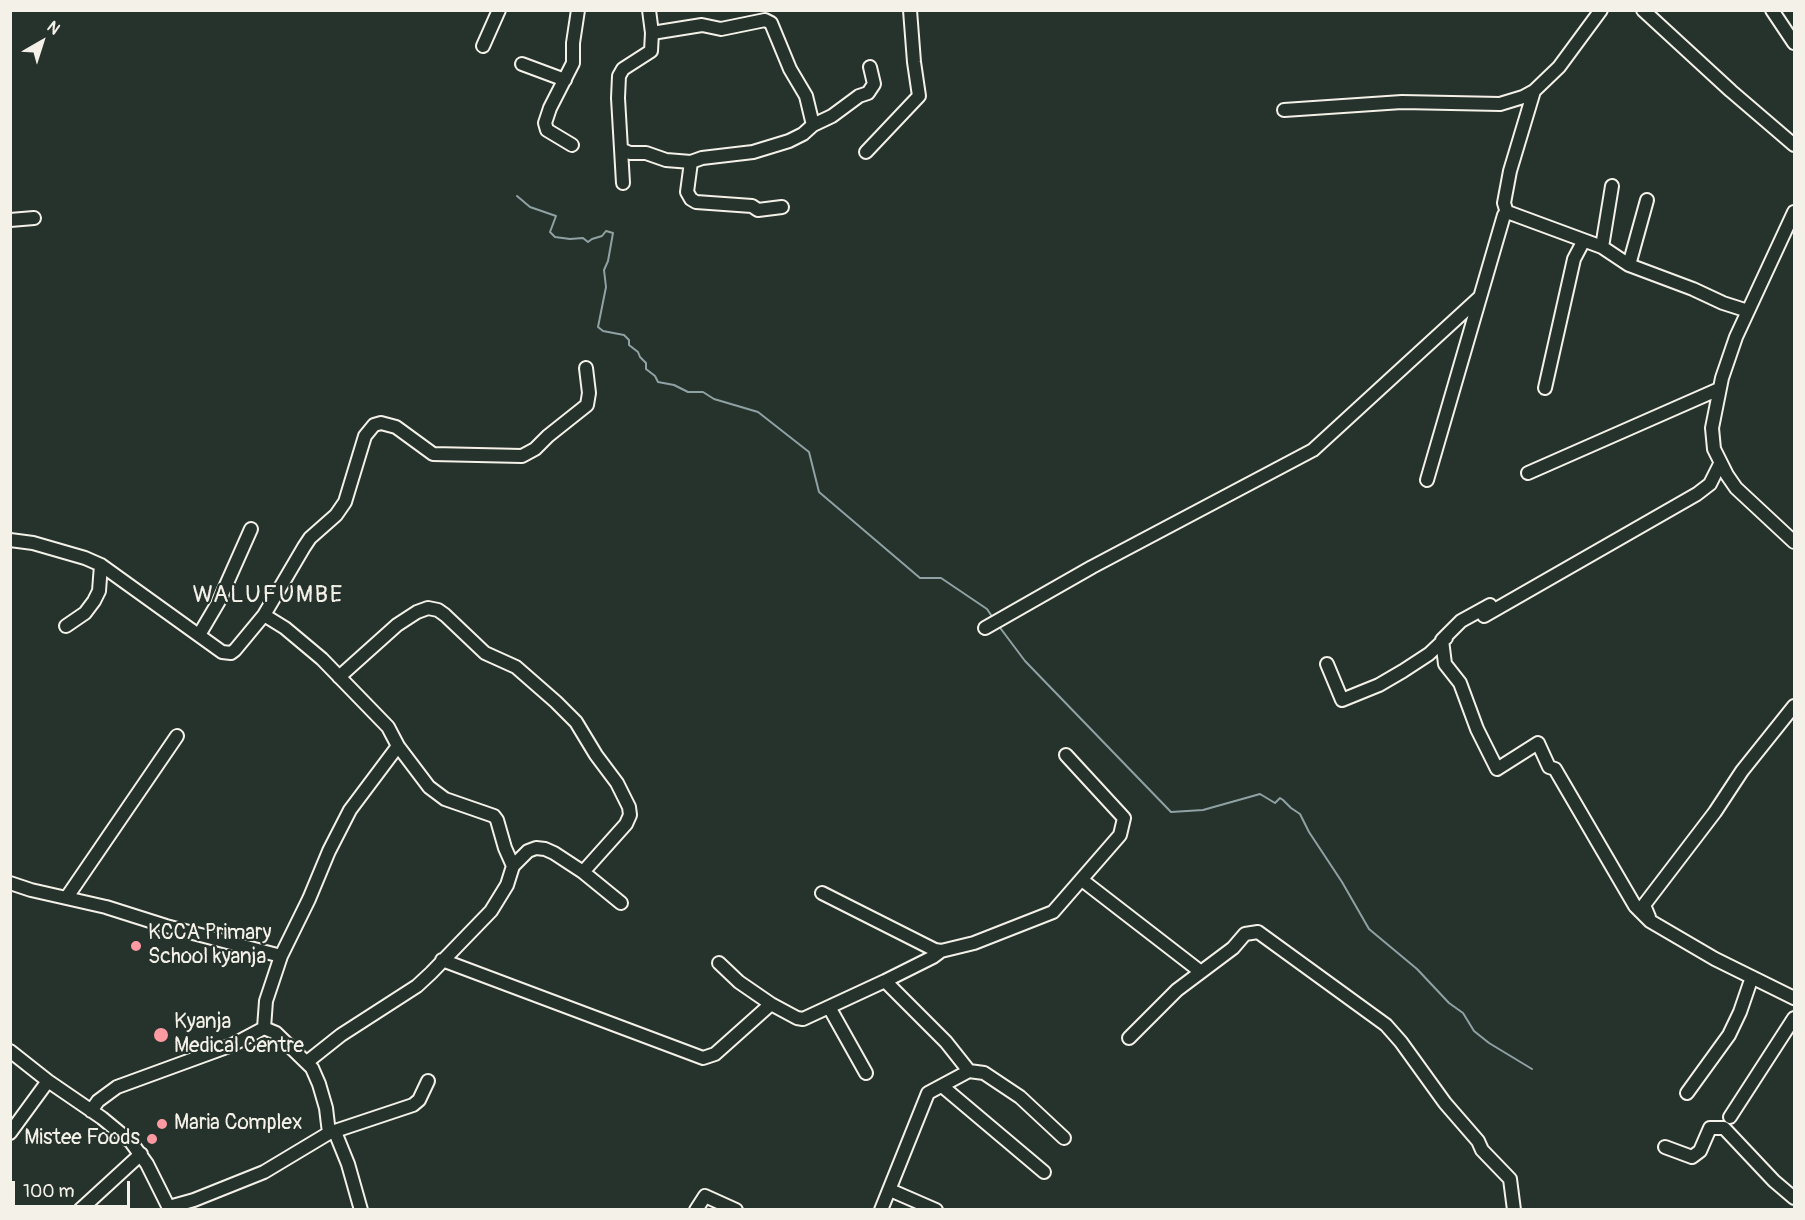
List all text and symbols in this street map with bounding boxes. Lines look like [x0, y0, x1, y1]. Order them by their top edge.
north arrow [12, 12, 72, 72]
text: N [43, 17, 64, 39]
district label: WALUFUMBE [192, 582, 344, 610]
place label: KCCA Primary School kyanja [148, 921, 272, 971]
marker: KCCA Primary School kyanja [129, 939, 143, 953]
place label: Kyanja Medical Centre [174, 1010, 304, 1060]
marker: Kyanja Medical Centre [152, 1026, 170, 1044]
place label: Maria Complex [174, 1111, 302, 1137]
marker: Maria Complex [155, 1117, 169, 1131]
place label: Mistee Foods [24, 1126, 140, 1152]
marker: Mistee Foods [145, 1132, 159, 1146]
scale bar [15, 1169, 134, 1207]
text: 100 m [23, 1180, 75, 1203]

